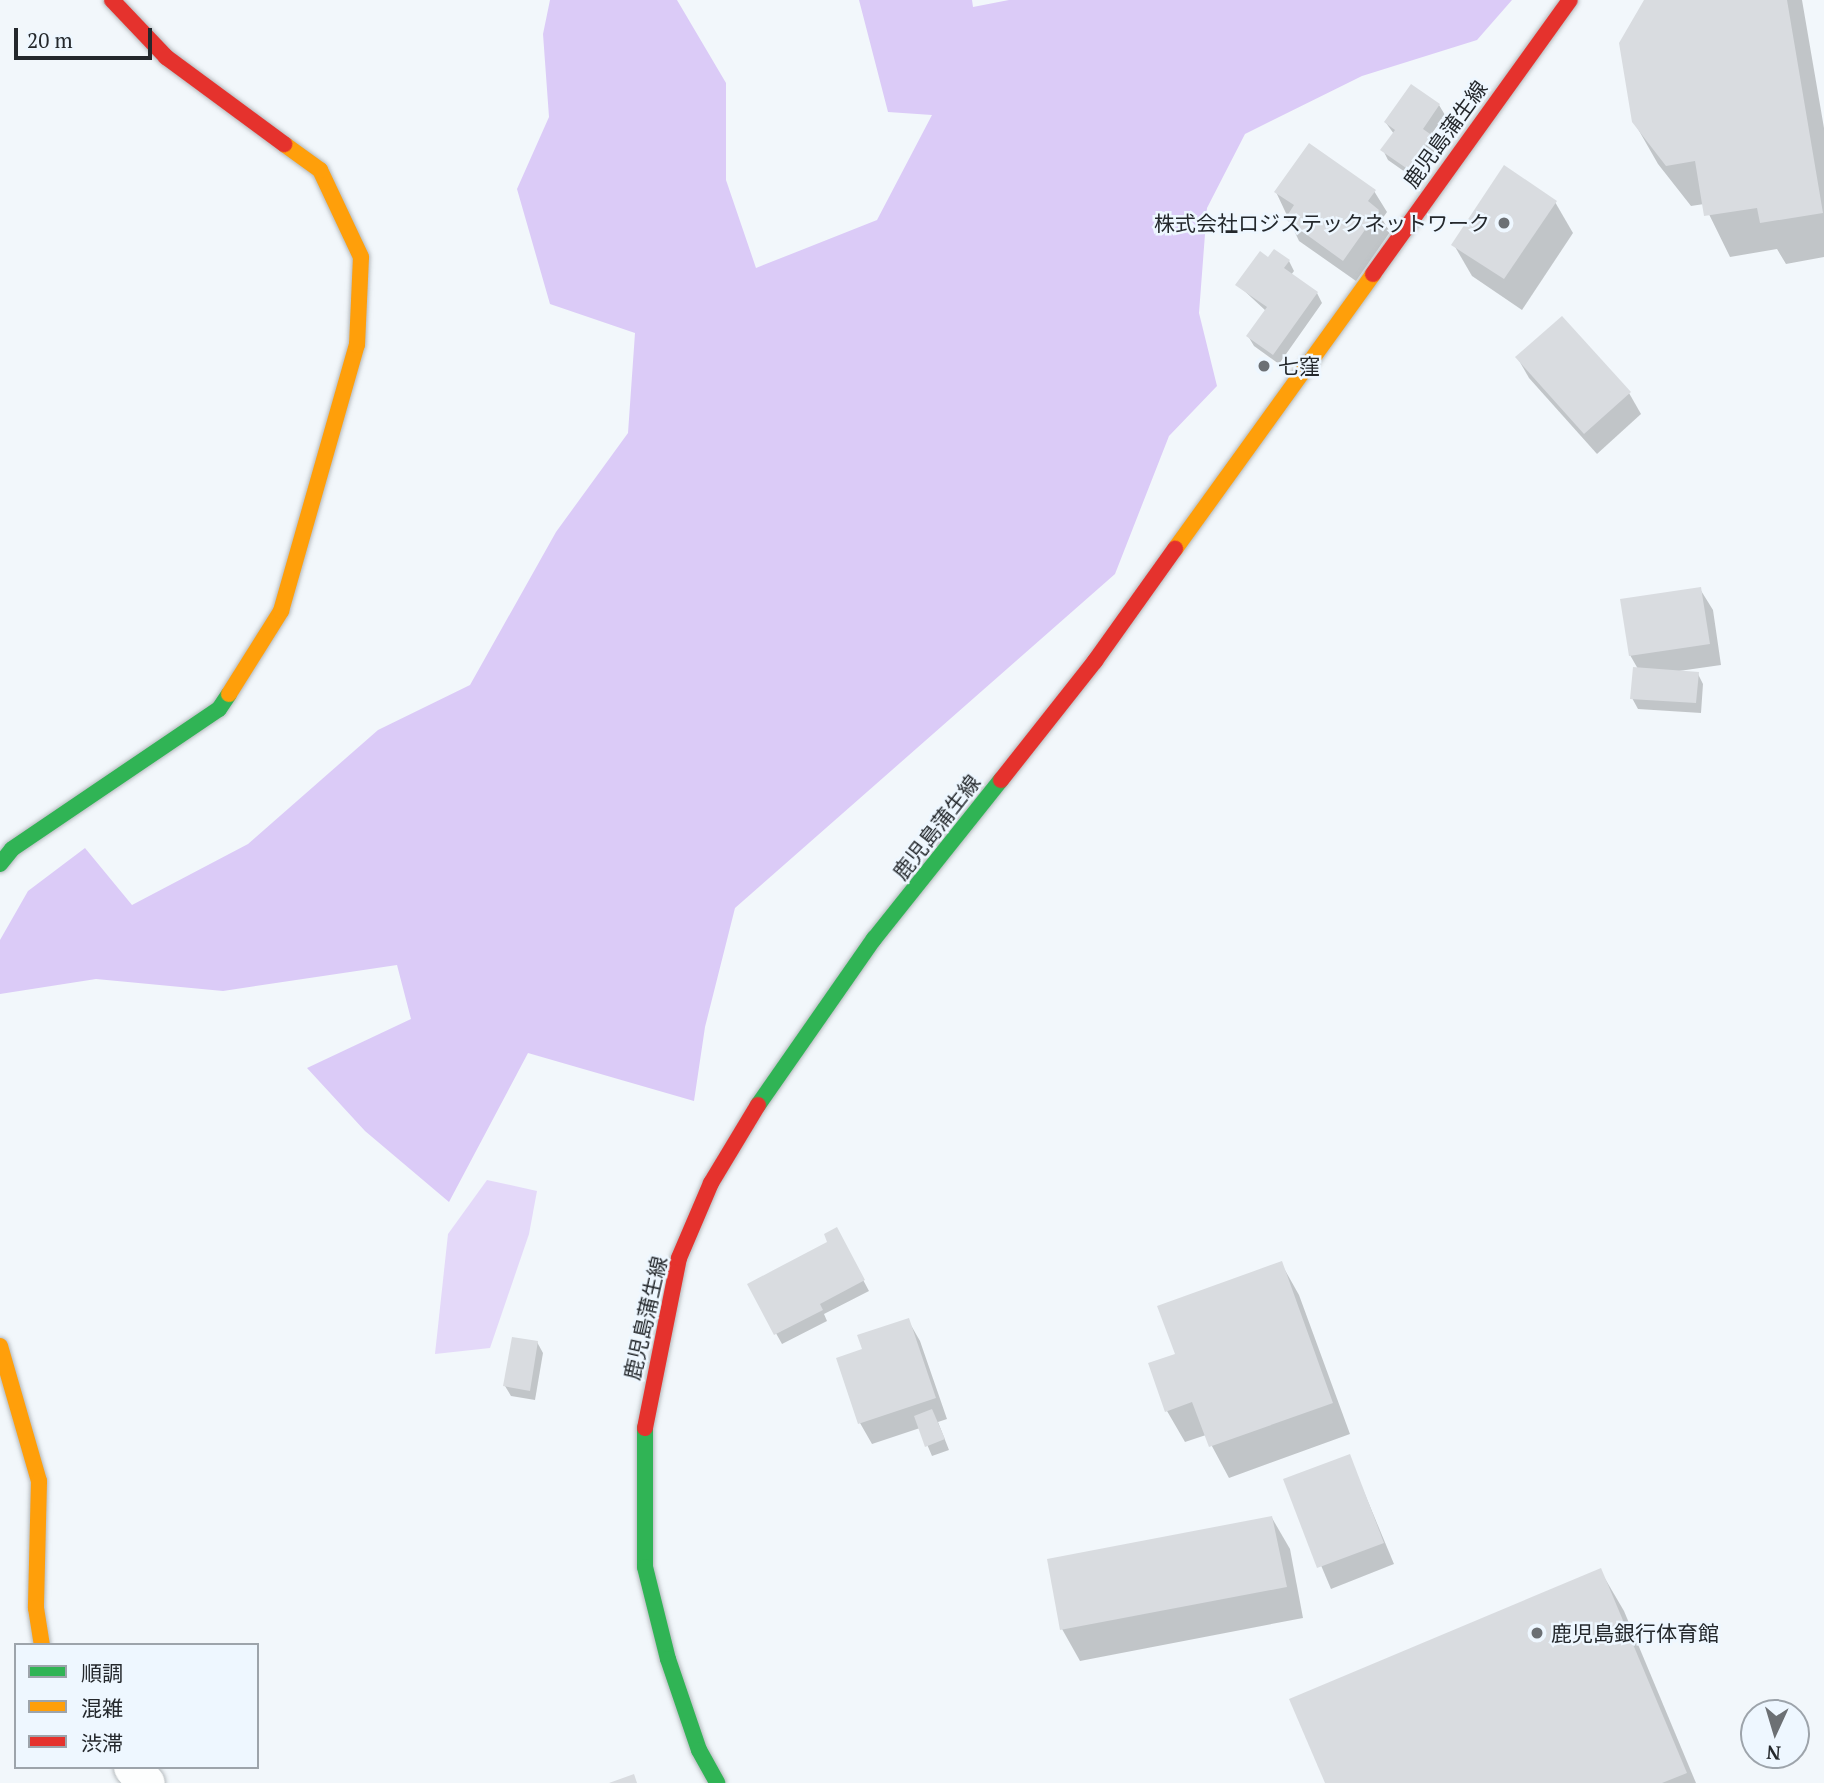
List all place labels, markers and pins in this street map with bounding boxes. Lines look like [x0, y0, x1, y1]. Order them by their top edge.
place label: 株式会社ロジステックネットワーク [1154, 210, 1490, 236]
marker: 株式会社ロジステックネットワーク [1496, 215, 1512, 231]
place label: 七窪 [1278, 353, 1320, 379]
marker: 七窪 [1256, 358, 1272, 374]
place label: 鹿児島銀行体育館 [1551, 1620, 1719, 1646]
marker: 鹿児島銀行体育館 [1529, 1625, 1545, 1641]

